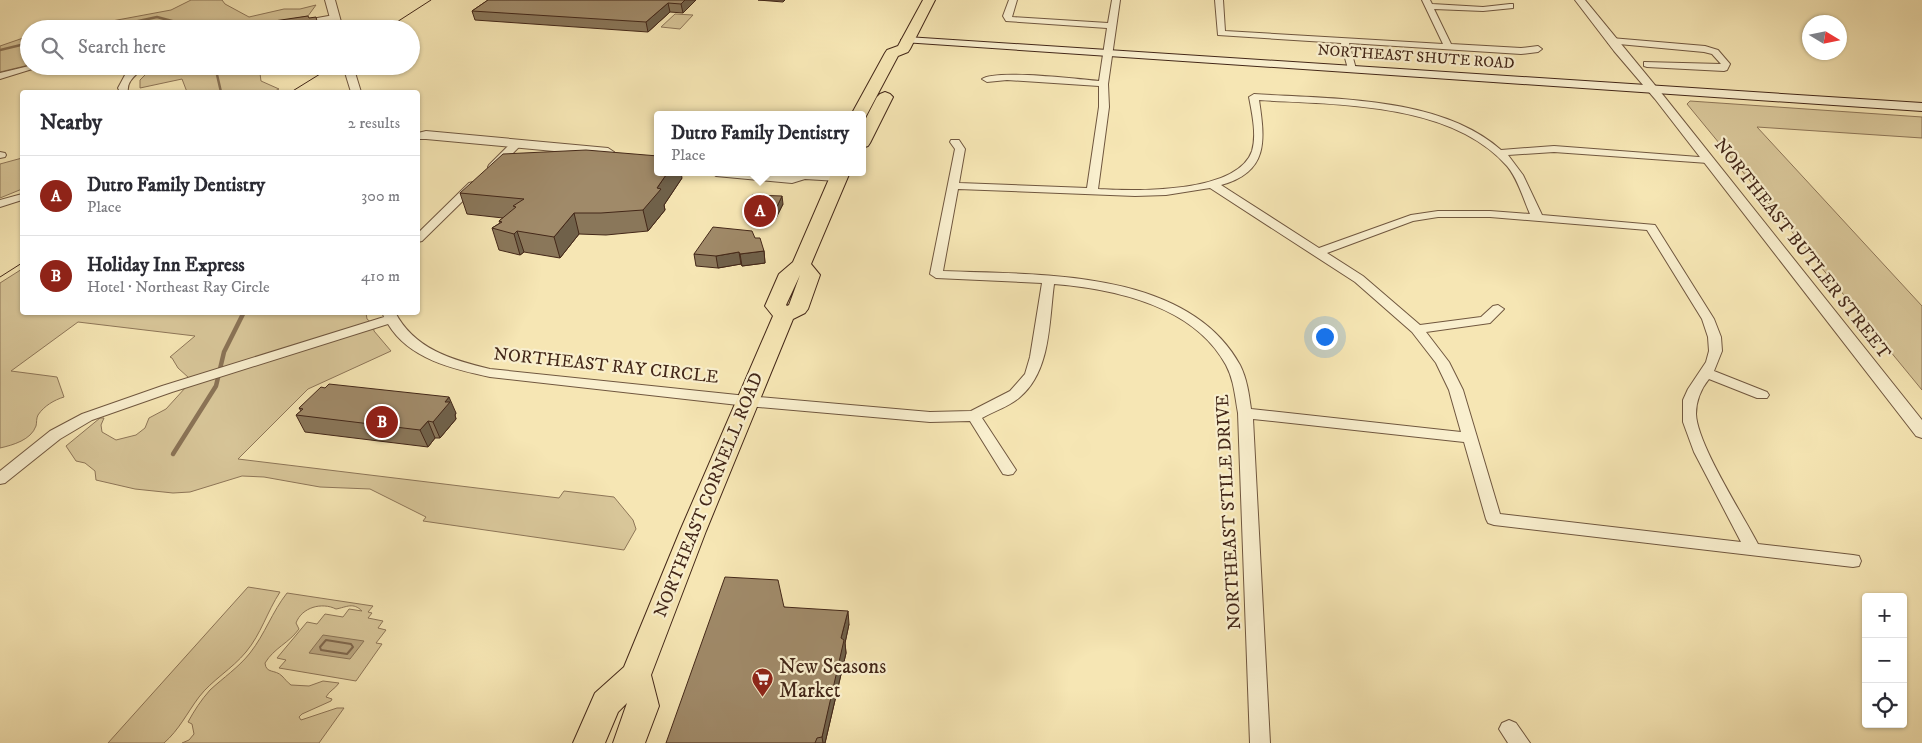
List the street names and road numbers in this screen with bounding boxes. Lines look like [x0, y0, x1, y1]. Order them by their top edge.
street label: NORTHEAST SHUTE ROAD [1317, 41, 1515, 73]
street label: NORTHEAST BUTLER STREET [1709, 134, 1895, 364]
street label: NORTHEAST RAY CIRCLE [492, 343, 720, 389]
street label: NORTHEAST CORNELL ROAD [650, 369, 768, 621]
street label: NORTHEAST STILE DRIVE [1212, 393, 1246, 630]

